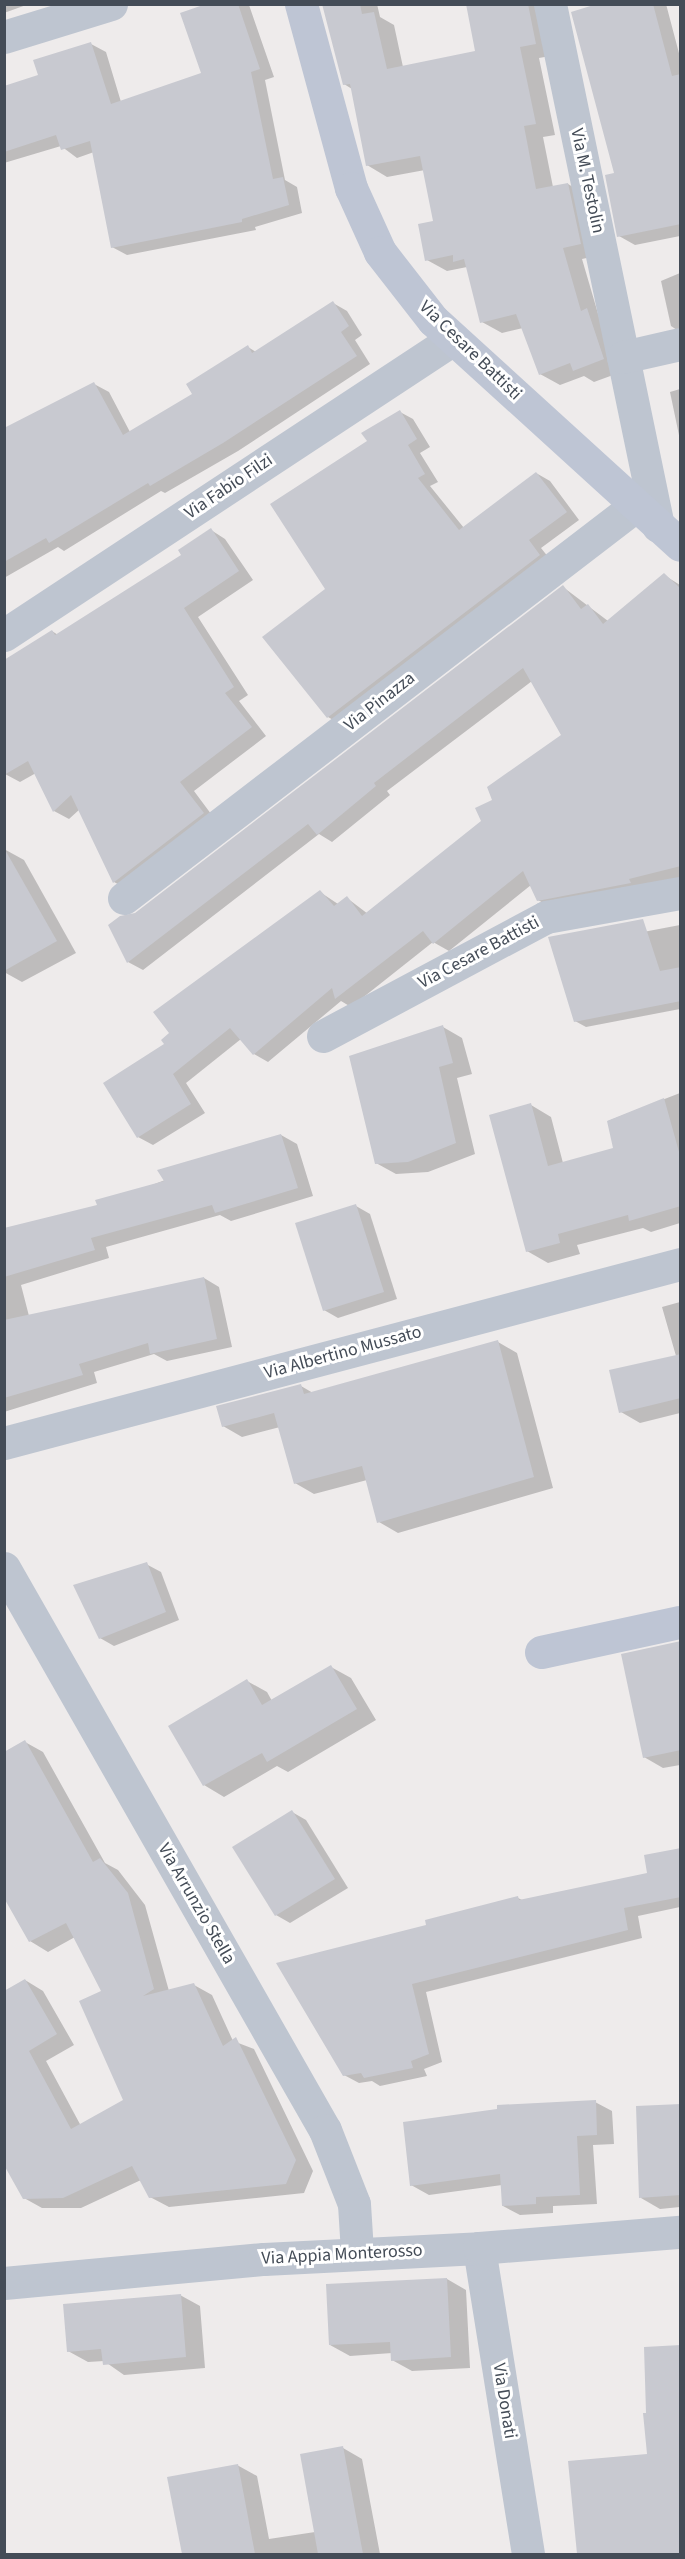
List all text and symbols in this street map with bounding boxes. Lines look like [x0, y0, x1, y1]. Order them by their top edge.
street label: Via M. Testolin [565, 127, 609, 235]
street label: Via Cesare Battisti [414, 297, 526, 405]
street label: Via Fabio Filzi [181, 450, 277, 524]
street label: Via Pinazza [340, 668, 420, 736]
street label: Via Cesare Battisti [415, 912, 543, 994]
street label: Via Albertino Mussato [262, 1322, 424, 1384]
street label: Via Arrunzio Stella [153, 1840, 239, 1968]
street label: Via Appia Monterosso [261, 2240, 423, 2270]
street label: Via Donati [487, 2362, 521, 2440]

